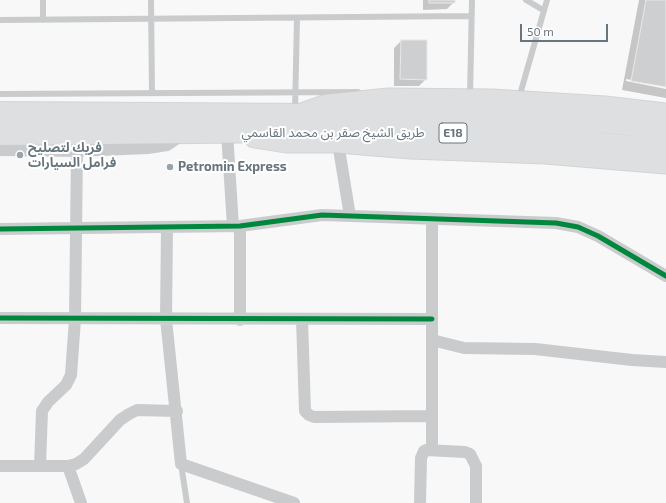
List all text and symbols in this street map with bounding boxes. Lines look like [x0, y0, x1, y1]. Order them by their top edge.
scale bar [522, 16, 610, 42]
text: 50 m [527, 24, 554, 38]
road number: E18 [439, 123, 467, 143]
street label: طريق الشيخ صقر بن محمد القاسمي [241, 125, 425, 141]
place label: فريك لتصليح فرامل السيارات [28, 140, 116, 171]
marker: فريك لتصليح فرامل السيارات [15, 150, 25, 160]
place label: Petromin Express [178, 159, 287, 175]
marker: Petromin Express [165, 162, 175, 172]

